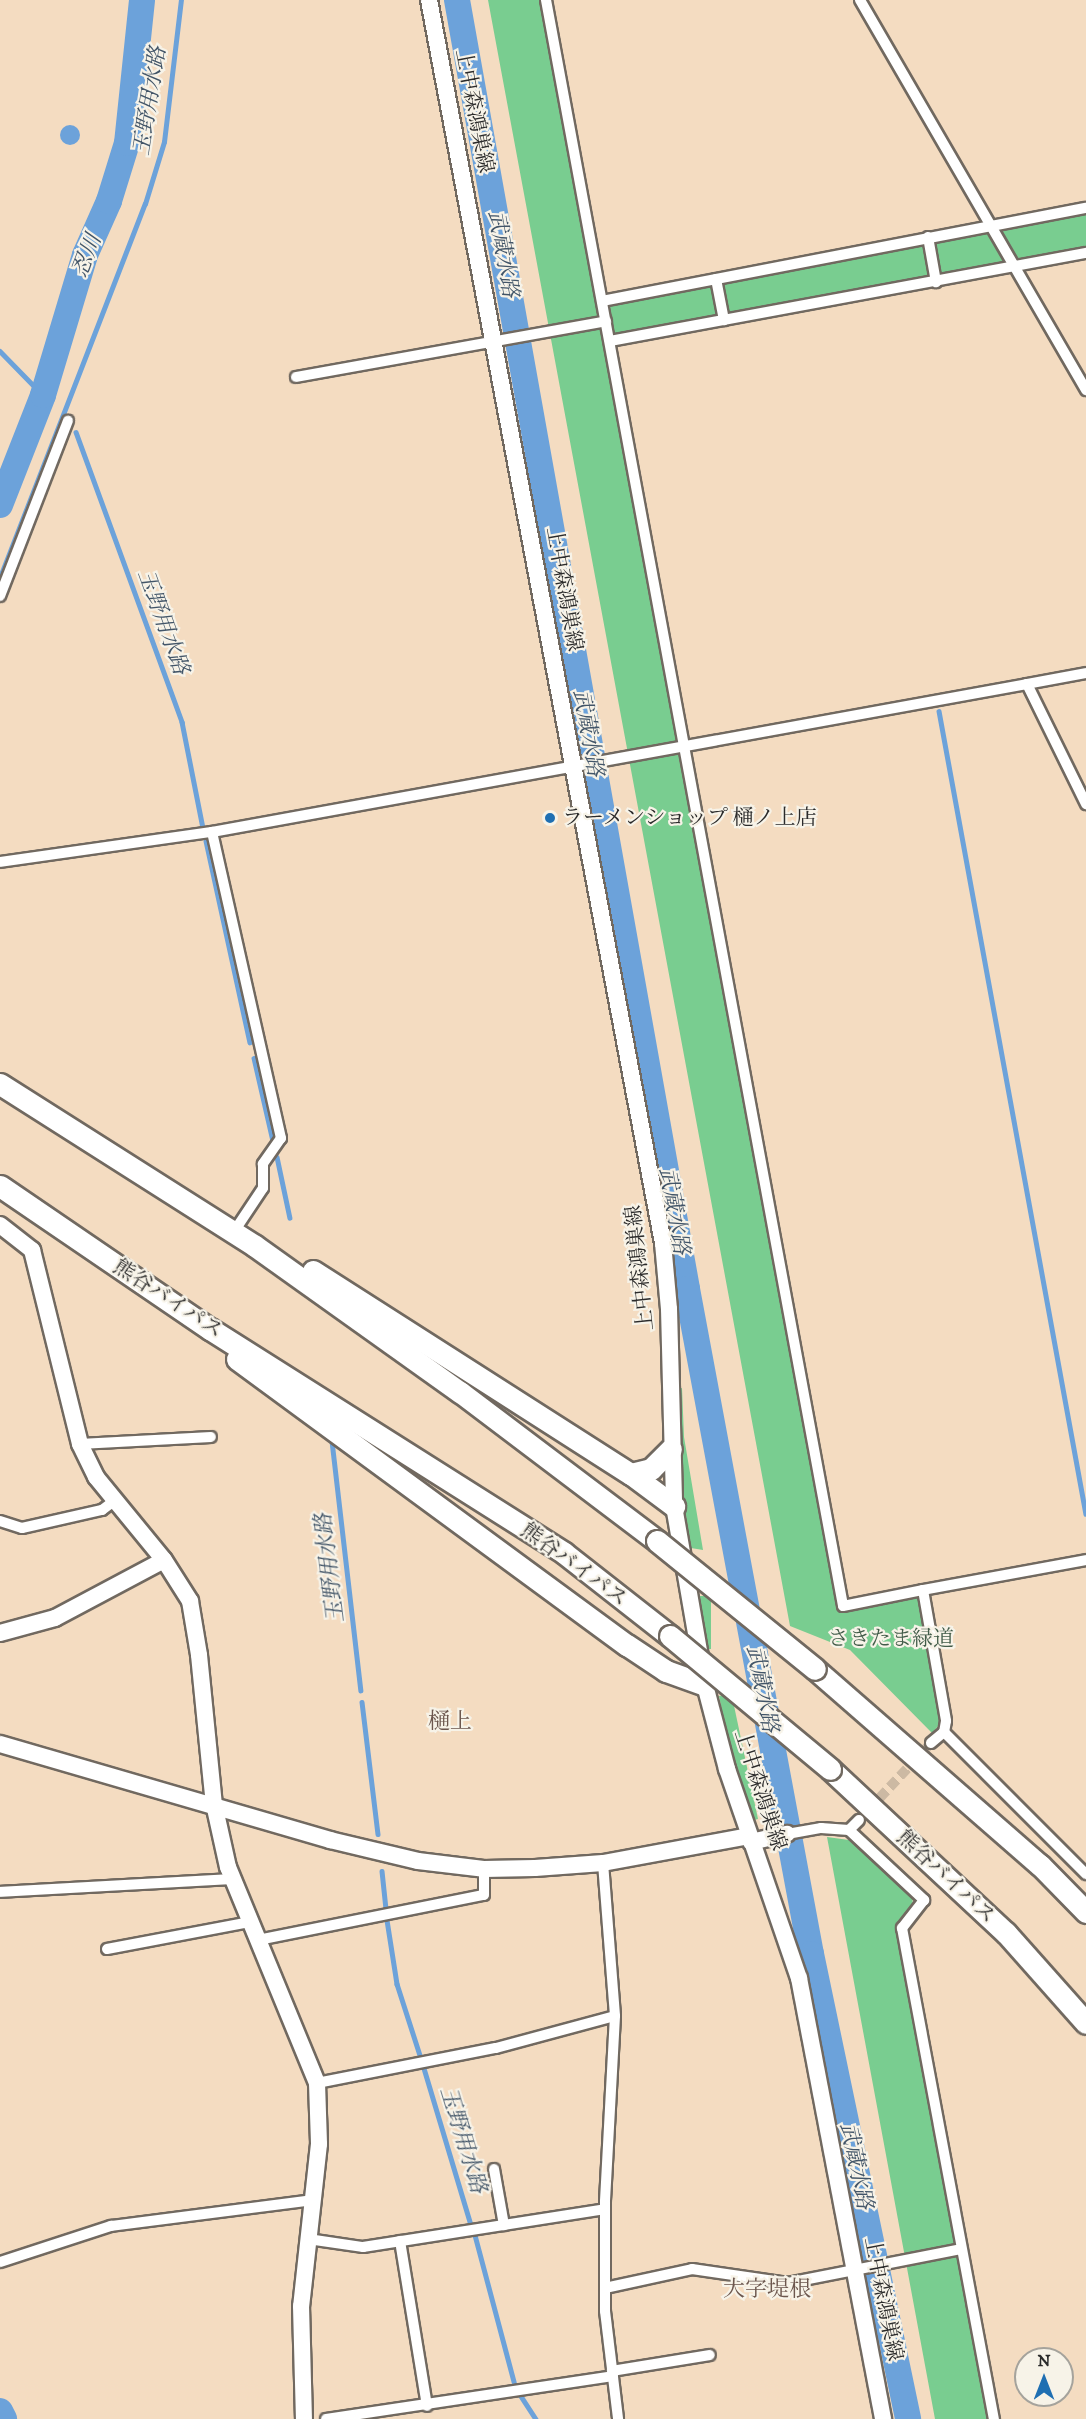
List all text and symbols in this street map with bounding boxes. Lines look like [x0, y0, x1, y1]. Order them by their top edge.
water label: 玉野用水路 [128, 45, 172, 157]
street label: 上中森鴻巣線 [450, 47, 498, 175]
water label: 武蔵水路 [482, 208, 524, 300]
water label: 忍川 [67, 231, 107, 281]
street label: 上中森鴻巣線 [541, 525, 587, 653]
water label: 玉野用水路 [132, 566, 194, 678]
water label: 武蔵水路 [567, 687, 609, 779]
place label: ラーメンショップ 樋ノ上店 [562, 805, 819, 831]
marker: ラーメンショップ 樋ノ上店 [543, 811, 557, 825]
water label: 武蔵水路 [653, 1165, 695, 1257]
street label: 上中森鴻巣線 [621, 1204, 659, 1332]
street label: 熊谷バイパス [108, 1254, 228, 1344]
water label: 玉野用水路 [310, 1512, 350, 1624]
street label: 熊谷バイパス [516, 1518, 632, 1612]
park label: さきたま緑道 [828, 1626, 954, 1652]
water label: 武蔵水路 [741, 1643, 783, 1735]
district label: 樋上 [428, 1709, 472, 1735]
street label: 上中森鴻巣線 [729, 1726, 791, 1854]
street label: 熊谷バイパス [891, 1825, 1001, 1929]
water label: 玉野用水路 [434, 2084, 492, 2196]
water label: 武蔵水路 [834, 2120, 878, 2212]
street label: 上中森鴻巣線 [859, 2235, 907, 2363]
district label: 大字堤根 [723, 2277, 811, 2303]
north arrow [1014, 2347, 1074, 2407]
text: N [1037, 2351, 1051, 2371]

